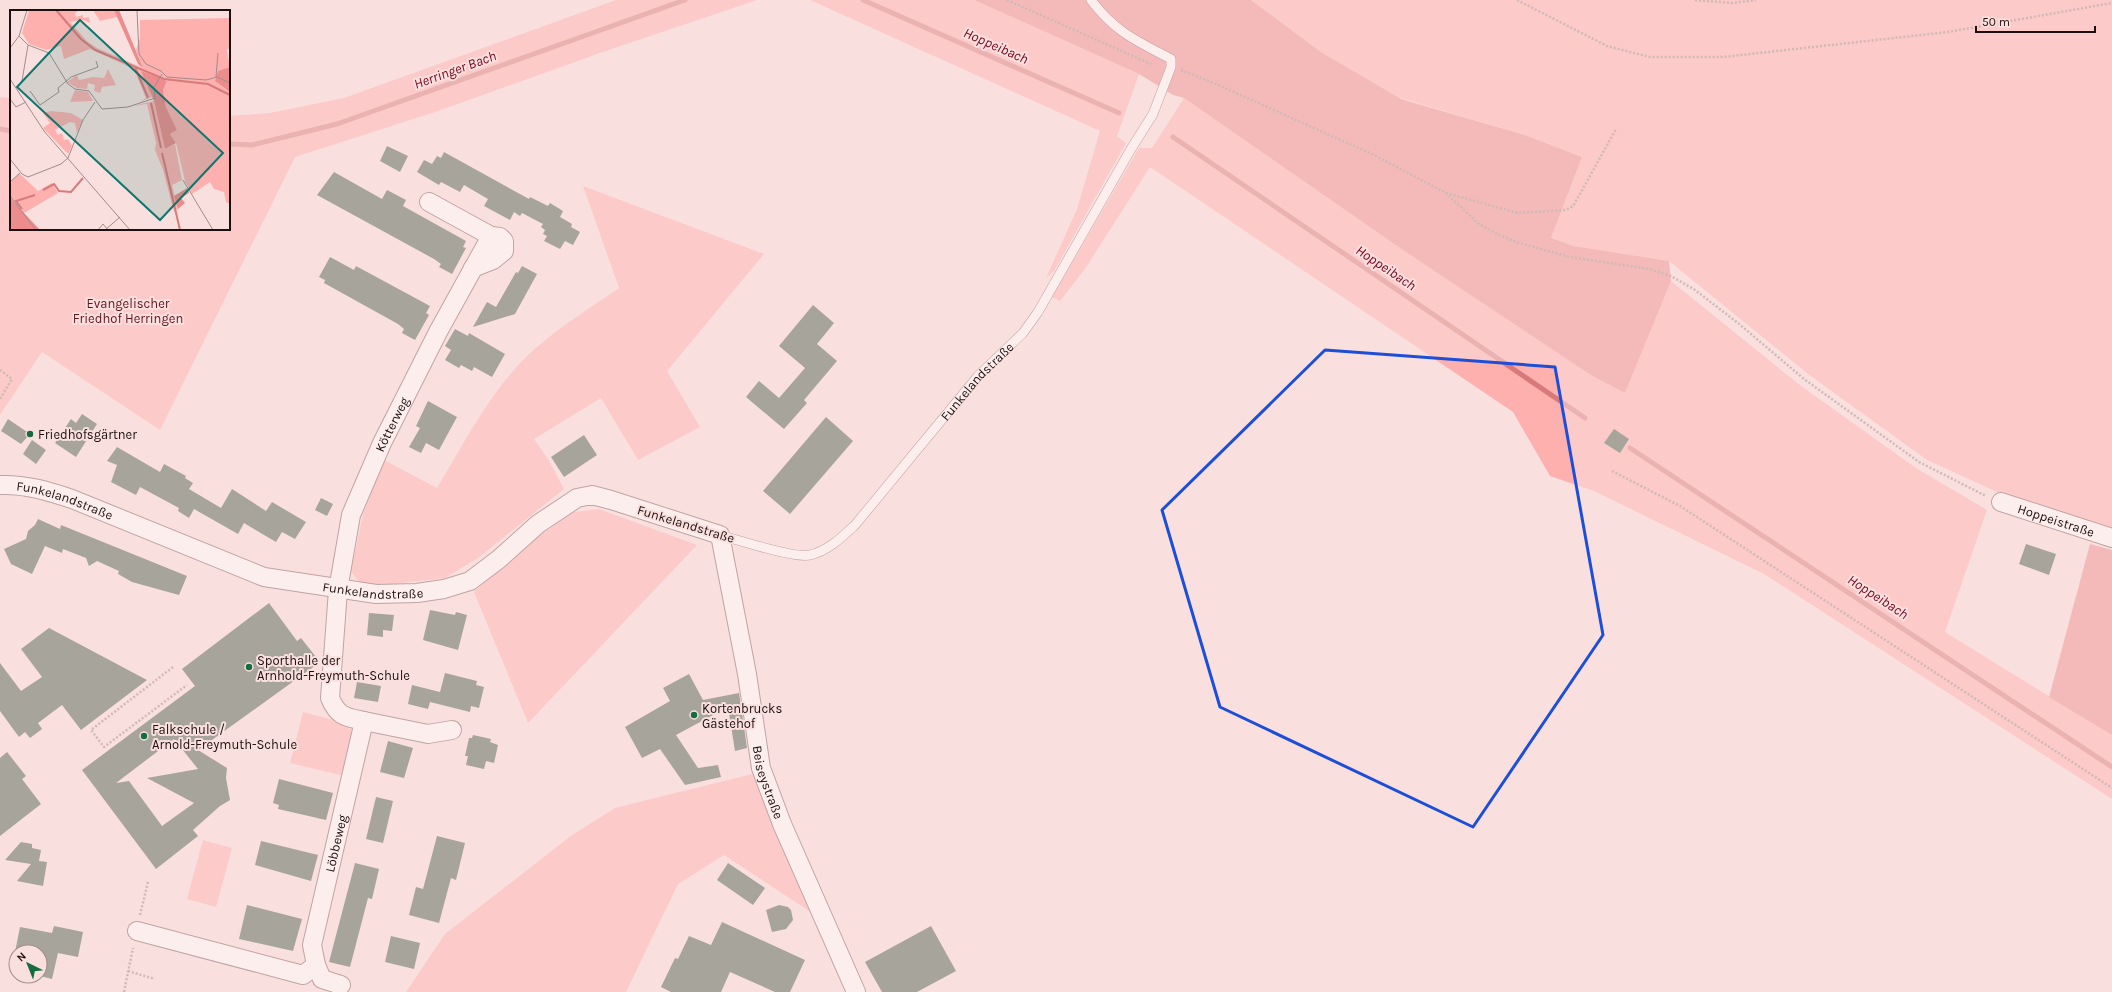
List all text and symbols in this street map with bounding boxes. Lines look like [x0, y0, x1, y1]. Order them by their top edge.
scale bar [1976, 8, 2095, 34]
inset map [10, 10, 230, 230]
text: 50 m [1982, 15, 2010, 29]
water label: Hoppeibach [961, 24, 1031, 68]
water label: Herringer Bach [412, 47, 498, 93]
water label: Hoppeibach [1353, 242, 1419, 294]
park label: Evangelischer Friedhof Herringen [73, 296, 183, 326]
street label: Funkelandstraße [937, 339, 1017, 423]
street label: Kötterweg [372, 394, 412, 454]
place label: Friedhofsgärtner [38, 427, 137, 442]
marker: Friedhofsgärtner [25, 429, 35, 439]
street label: Funkelandstraße [16, 478, 116, 523]
street label: Hoppeistraße [2016, 500, 2097, 539]
street label: Funkelandstraße [636, 502, 737, 546]
water label: Hoppeibach [1844, 571, 1912, 623]
street label: Funkelandstraße [322, 579, 425, 602]
place label: Sporthalle der Arnhold-Freymuth-Schule [257, 653, 410, 683]
marker: Sporthalle der Arnhold-Freymuth-Schule [244, 662, 254, 672]
place label: Kortenbrucks Gästehof [702, 701, 782, 731]
marker: Kortenbrucks Gästehof [689, 710, 699, 720]
place label: Falkschule / Arnold-Freymuth-Schule [152, 722, 297, 752]
marker: Falkschule / Arnold-Freymuth-Schule [139, 731, 149, 741]
street label: Beiseystraße [750, 744, 787, 821]
street label: Löbbeweg [322, 812, 350, 874]
north arrow [8, 944, 48, 984]
text: N [14, 950, 29, 964]

